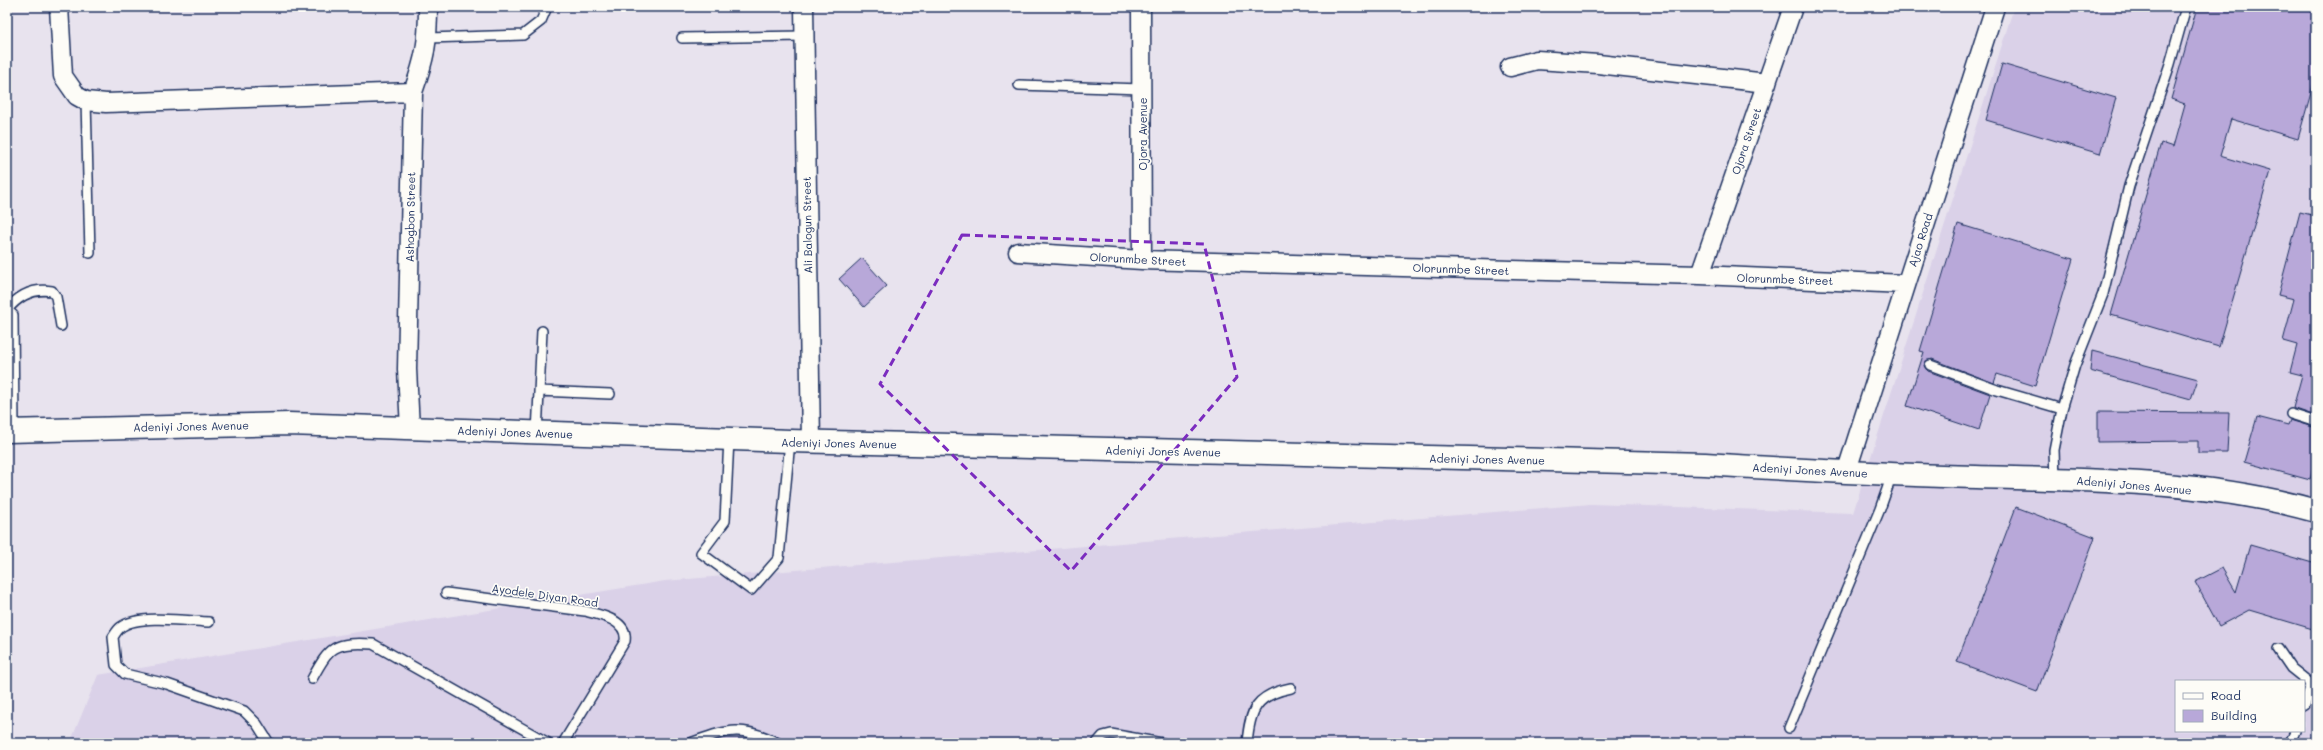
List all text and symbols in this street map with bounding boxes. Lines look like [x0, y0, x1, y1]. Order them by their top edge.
street label: Ojora Avenue [1135, 97, 1150, 170]
street label: Ojora Street [1728, 105, 1765, 176]
street label: Ashogbon Street [402, 172, 418, 262]
street label: Ali Balogun Street [799, 176, 815, 274]
street label: Ajao Road [1904, 211, 1936, 269]
street label: Olorunmbe Street [1089, 249, 1187, 269]
street label: Olorunmbe Street [1412, 260, 1510, 278]
street label: Olorunmbe Street [1736, 270, 1834, 288]
street label: Adeniyi Jones Avenue [133, 417, 249, 435]
street label: Adeniyi Jones Avenue [457, 422, 573, 442]
street label: Adeniyi Jones Avenue [781, 434, 897, 452]
street label: Adeniyi Jones Avenue [1105, 442, 1221, 460]
street label: Adeniyi Jones Avenue [1429, 450, 1545, 468]
street label: Adeniyi Jones Avenue [1752, 459, 1868, 481]
street label: Adeniyi Jones Avenue [2076, 472, 2193, 498]
street label: Ayodele Diyan Road [491, 580, 599, 610]
legend [2175, 680, 2305, 732]
text: Road [2211, 687, 2241, 703]
text: Building [2211, 707, 2257, 723]

